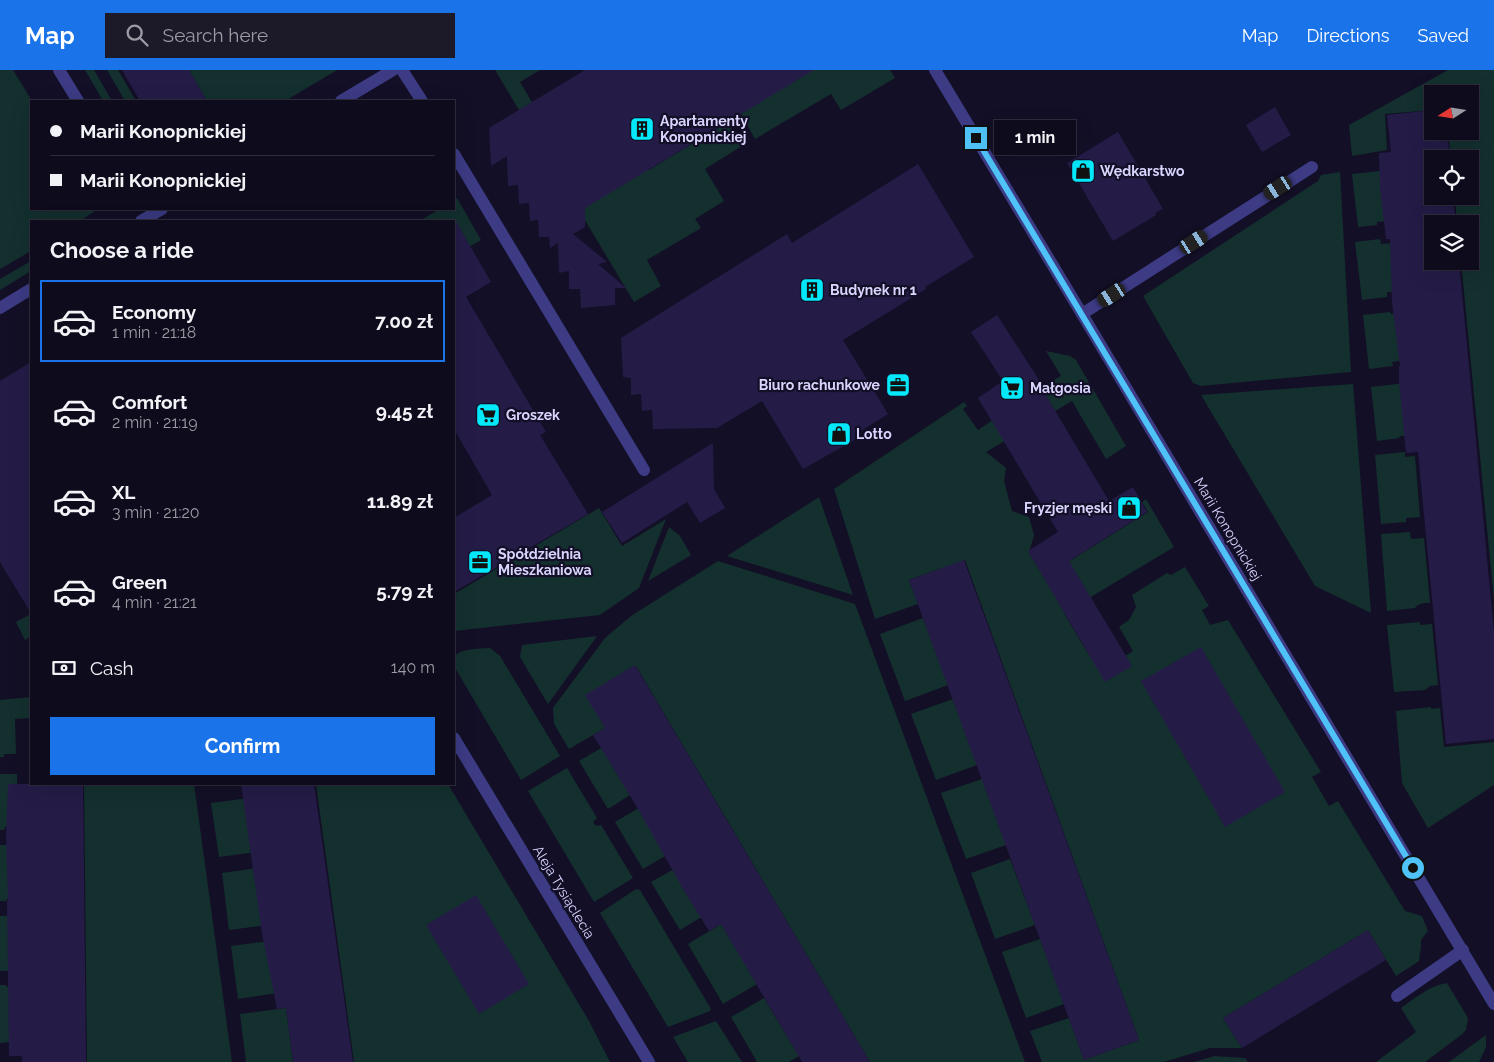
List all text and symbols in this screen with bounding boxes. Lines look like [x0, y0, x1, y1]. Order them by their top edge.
search box [105, 13, 455, 58]
text: Map [25, 21, 75, 50]
icon: search [123, 21, 151, 49]
text: Search here [163, 24, 268, 46]
text: Map [1242, 25, 1278, 46]
text: Directions [1306, 25, 1390, 46]
text: Saved [1418, 25, 1469, 46]
north arrow [1424, 85, 1479, 140]
map controls [1424, 85, 1479, 270]
place label: Apartamenty Konopnickiej [660, 113, 748, 145]
building icon: Apartamenty Konopnickiej [629, 116, 655, 142]
text: Marii Konopnickiej [80, 120, 246, 142]
callout: 1 min [994, 120, 1076, 156]
route end [965, 127, 987, 149]
text: 1 min [1015, 128, 1055, 147]
button: locate [1424, 150, 1479, 205]
shop icon: Wędkarstwo [1070, 158, 1096, 184]
place label: Wędkarstwo [1100, 163, 1185, 179]
text: Marii Konopnickiej [80, 169, 246, 191]
car [1261, 174, 1294, 202]
button: layers [1424, 215, 1479, 270]
car [1177, 228, 1210, 256]
text: Choose a ride [50, 237, 194, 263]
building icon: Budynek nr 1 [799, 277, 825, 303]
car [1095, 281, 1128, 309]
place label: Budynek nr 1 [830, 282, 917, 298]
icon: car [52, 299, 97, 344]
text: Economy [112, 301, 196, 323]
text: 7.00 zł [375, 310, 433, 332]
text: 1 min · 21:18 [112, 323, 196, 342]
office icon: Biuro rachunkowe [885, 372, 911, 398]
supermarket icon: Małgosia [999, 375, 1025, 401]
place label: Biuro rachunkowe [759, 377, 881, 393]
place label: Małgosia [1030, 380, 1091, 396]
icon: car [52, 389, 97, 434]
text: Comfort [112, 391, 187, 413]
text: 9.45 zł [376, 400, 433, 422]
supermarket icon: Groszek [475, 402, 501, 428]
place label: Groszek [506, 407, 560, 423]
text: 2 min · 21:19 [112, 413, 198, 432]
shop icon: Lotto [826, 421, 852, 447]
place label: Lotto [856, 426, 892, 442]
street label: Marii Konopnickiej [1191, 475, 1265, 583]
icon: car [52, 479, 97, 524]
text: XL [112, 481, 135, 503]
text: 11.89 zł [367, 490, 433, 512]
shop icon: Fryzjer męski [1116, 495, 1142, 521]
place label: Fryzjer męski [1024, 500, 1112, 516]
text: 3 min · 21:20 [112, 503, 200, 522]
place label: Spółdzielnia Mieszkaniowa [498, 546, 592, 578]
office icon: Spółdzielnia Mieszkaniowa [467, 549, 493, 575]
icon: car [52, 569, 97, 614]
text: Green [112, 571, 167, 593]
text: 5.79 zł [376, 580, 433, 602]
text: 4 min · 21:21 [112, 593, 197, 612]
icon: cash [50, 654, 78, 682]
text: Cash [90, 657, 134, 679]
text: 140 m [391, 658, 435, 677]
button: Confirm [50, 717, 435, 775]
street label: Aleja Tysiąclecia [530, 843, 598, 941]
route start [1402, 857, 1424, 879]

